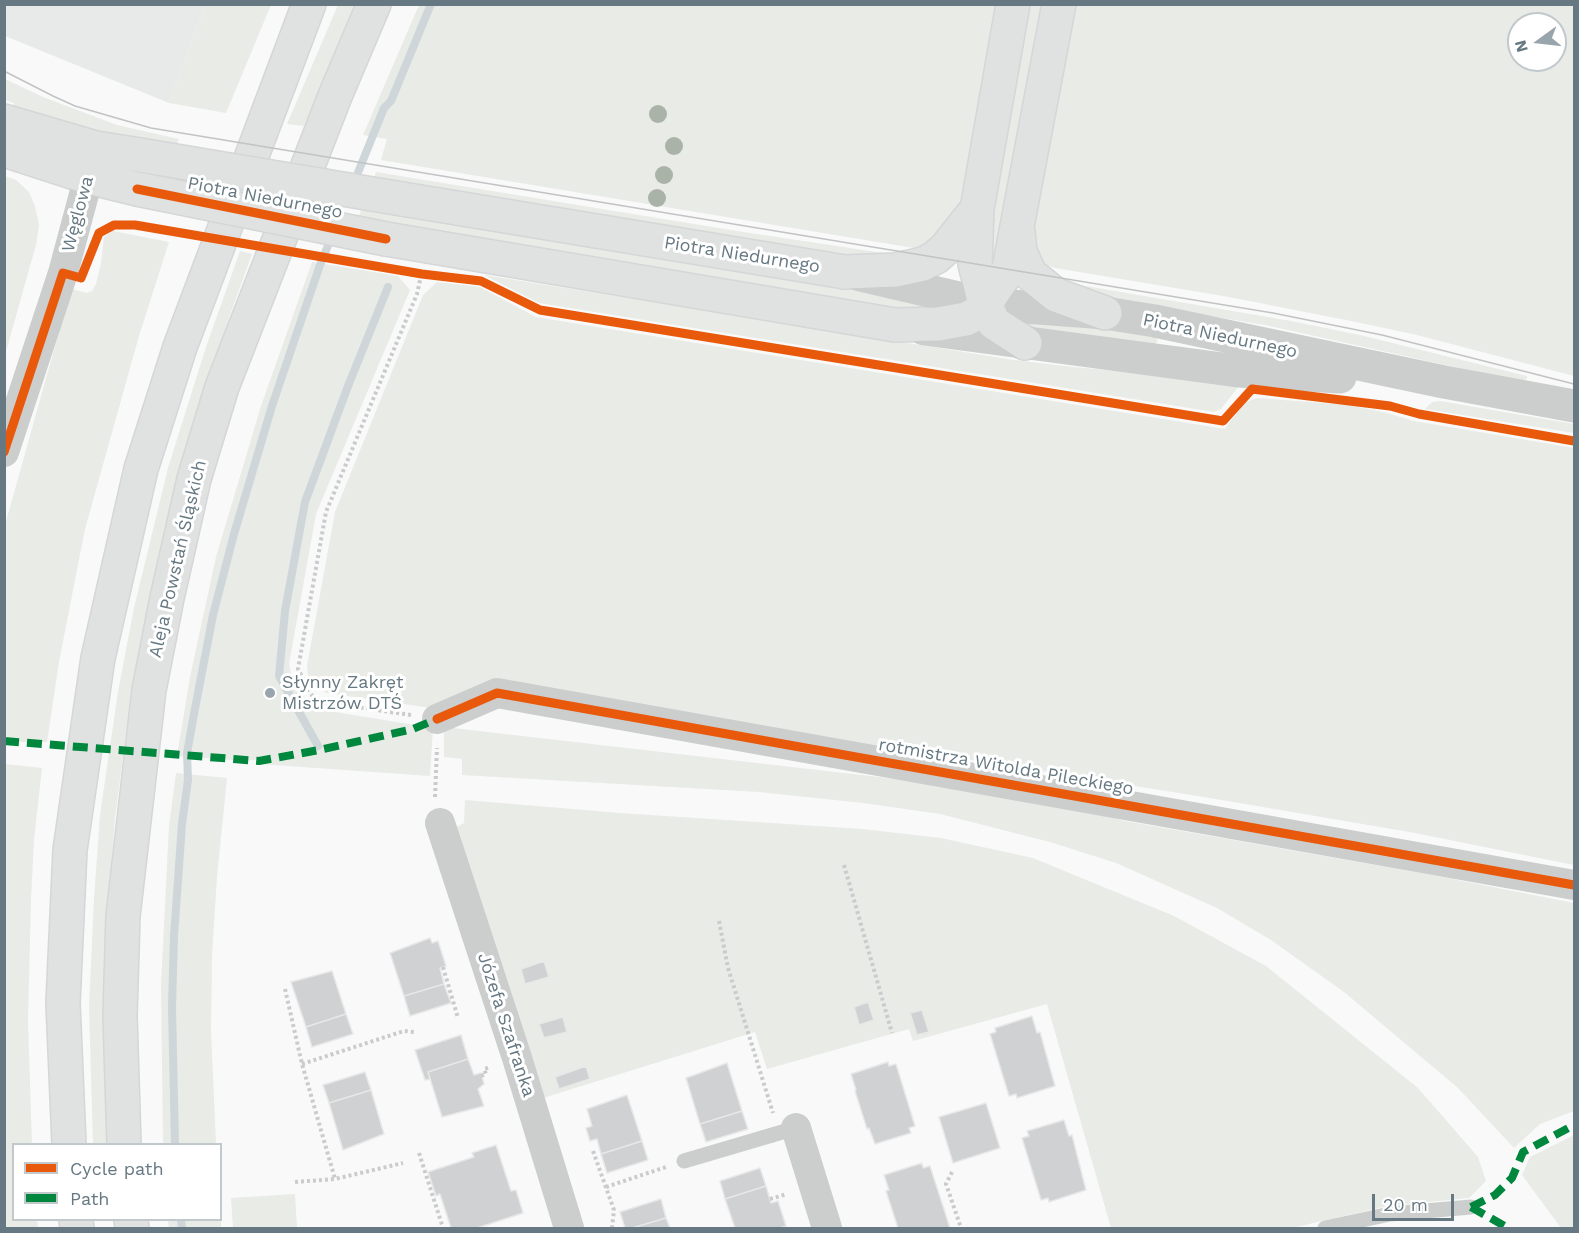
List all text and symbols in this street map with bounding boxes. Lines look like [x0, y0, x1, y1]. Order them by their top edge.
north arrow [1507, 12, 1567, 72]
text: N [1510, 38, 1532, 54]
street label: Piotra Niedurnego [186, 172, 344, 224]
street label: Węglowa [58, 174, 98, 254]
street label: Piotra Niedurnego [663, 232, 821, 278]
street label: Piotra Niedurnego [1141, 309, 1299, 363]
street label: Aleja Powstań Śląskich [145, 458, 211, 660]
place label: Słynny Zakręt Mistrzów DTŚ [282, 672, 403, 714]
marker: Słynny Zakręt Mistrzów DTŚ [263, 686, 277, 700]
street label: rotmistrza Witolda Pileckiego [877, 734, 1135, 800]
street label: Józefa Szafranka [473, 950, 539, 1100]
legend [12, 1143, 222, 1221]
text: Cycle path [70, 1158, 164, 1179]
scale bar [1375, 1182, 1458, 1220]
text: Path [70, 1188, 110, 1209]
text: 20 m [1383, 1194, 1428, 1215]

